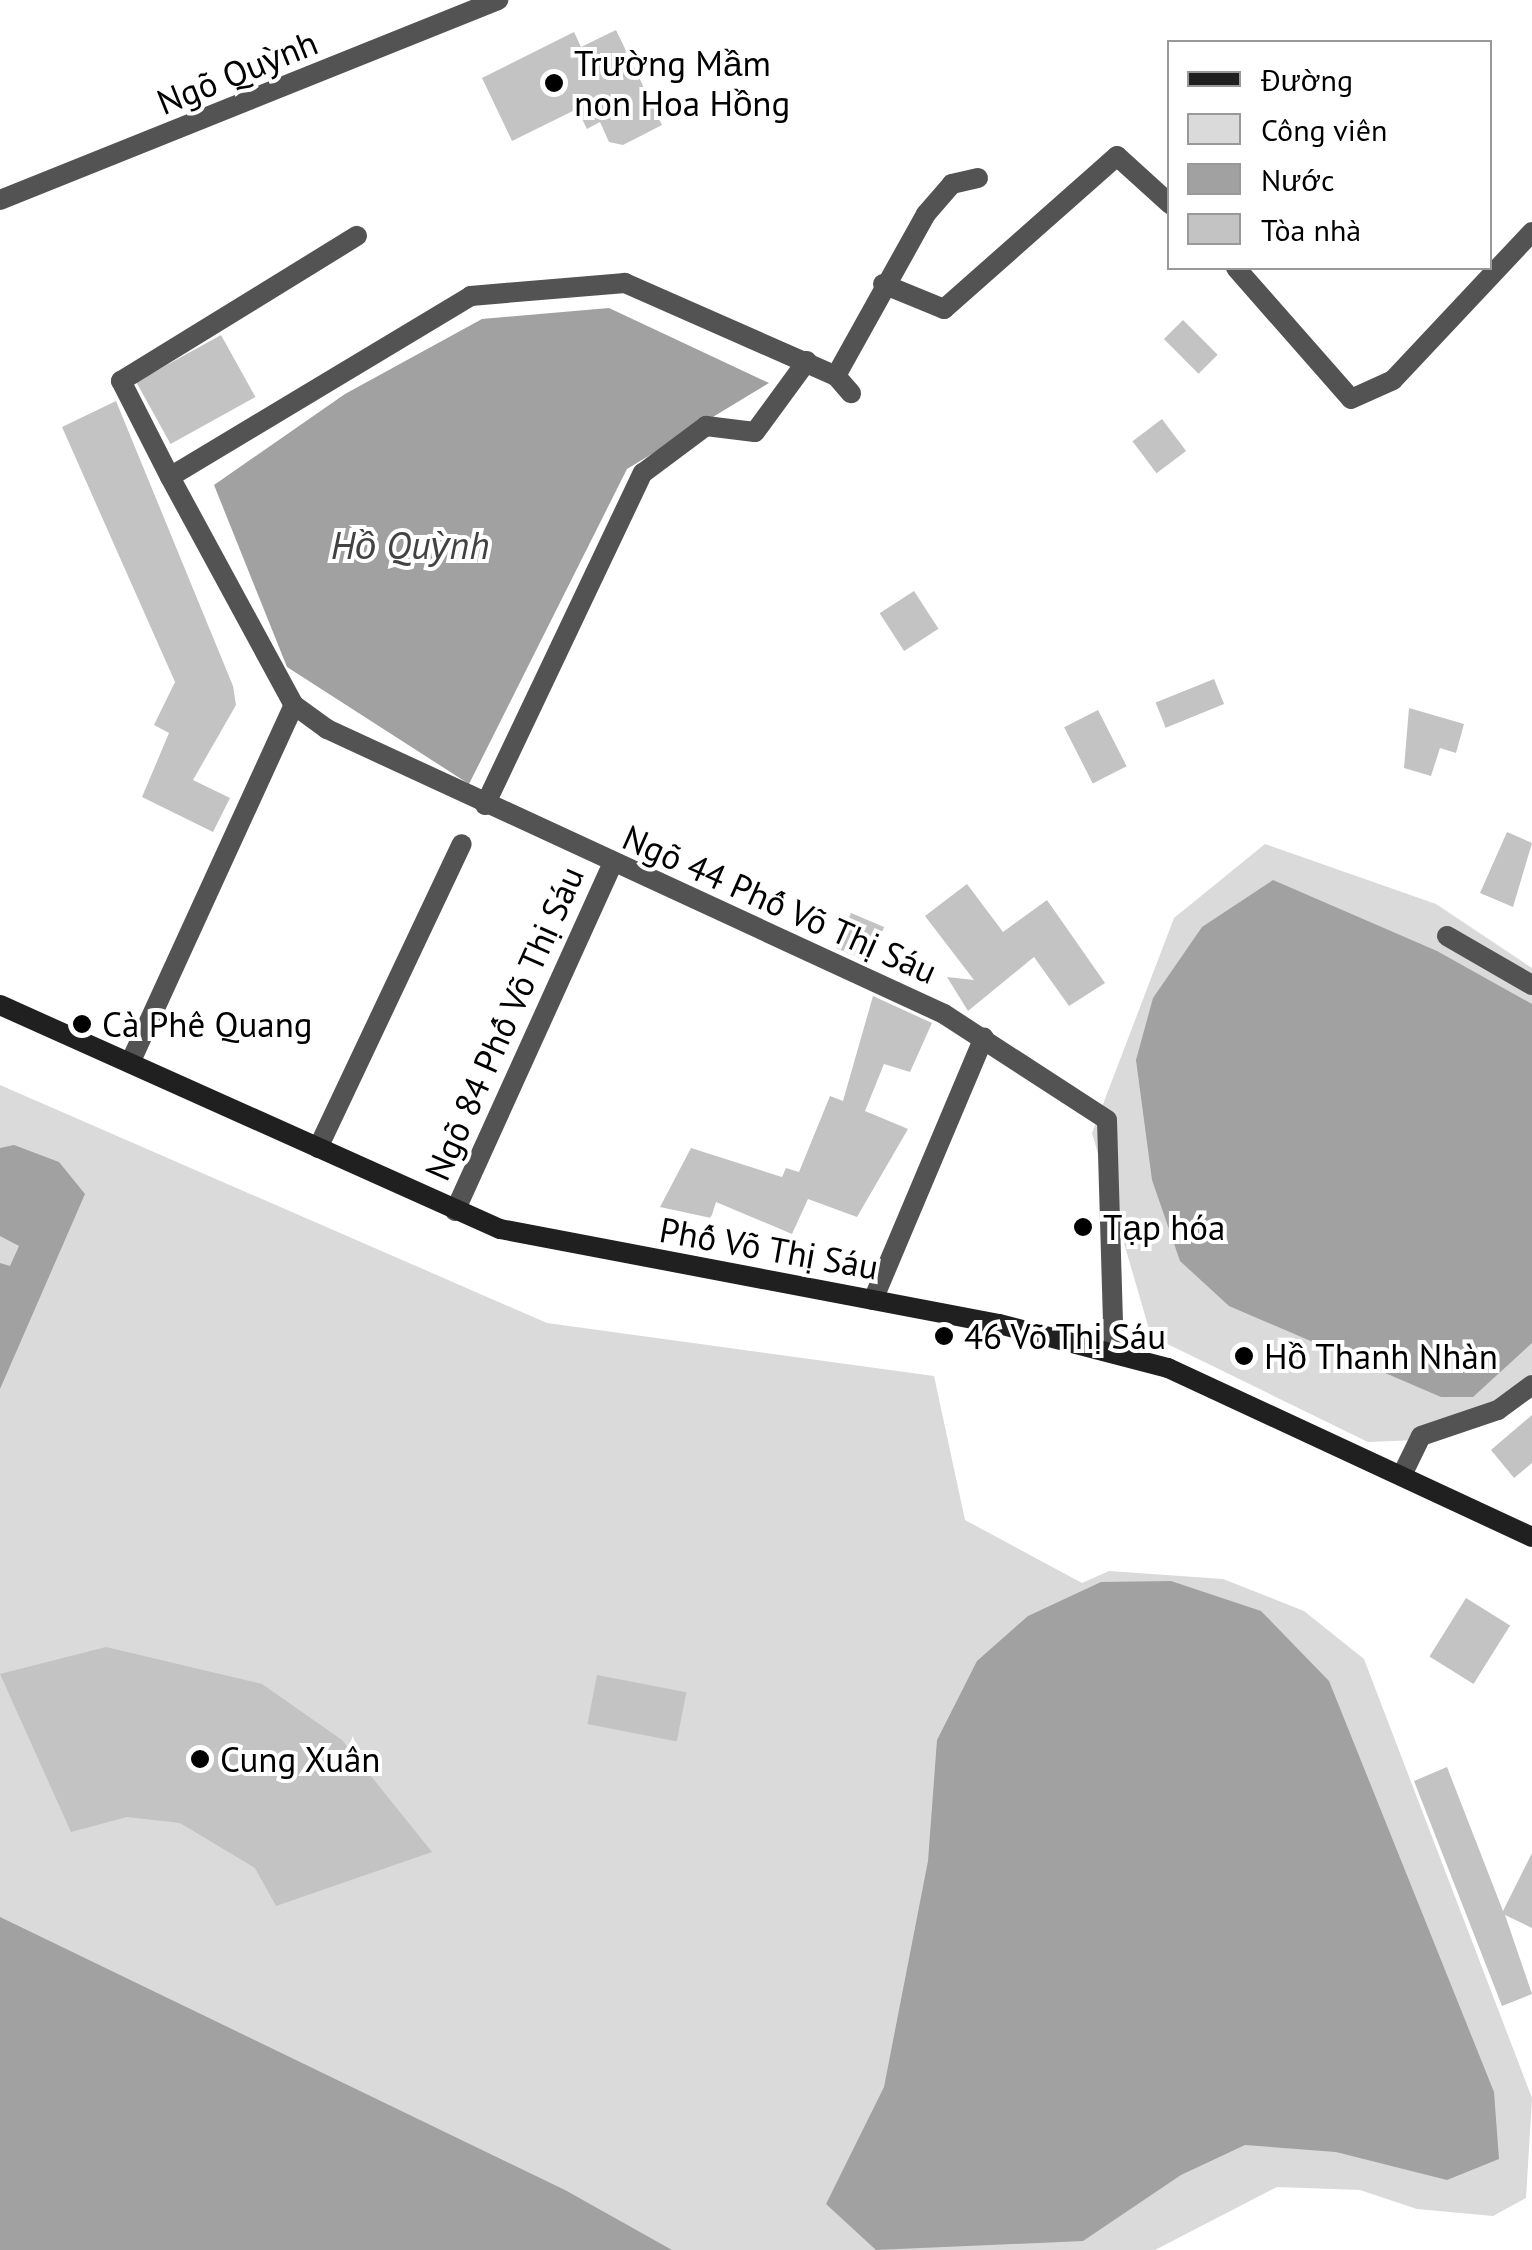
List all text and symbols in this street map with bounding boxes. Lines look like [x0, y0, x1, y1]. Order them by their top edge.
street label: Ngõ Quỳnh [151, 21, 323, 123]
legend [1167, 40, 1492, 270]
place label: Trường Mầm non Hoa Hồng [574, 42, 790, 124]
text: Đường [1261, 60, 1353, 99]
marker: Trường Mầm non Hoa Hồng [543, 72, 565, 94]
text: Công viên [1261, 110, 1387, 149]
text: Nước [1261, 160, 1334, 199]
text: Tòa nhà [1261, 210, 1361, 249]
water label: Hồ Quỳnh [331, 522, 489, 568]
street label: Ngõ 44 Phố Võ Thị Sáu [616, 815, 944, 993]
street label: Ngõ 84 Phố Võ Thị Sáu [415, 859, 593, 1187]
place label: Cà Phê Quang [102, 1003, 313, 1045]
marker: Cà Phê Quang [71, 1013, 93, 1035]
place label: Tạp hóa [1103, 1206, 1225, 1248]
street label: Phố Võ Thị Sáu [655, 1208, 883, 1288]
marker: Tạp hóa [1072, 1216, 1094, 1238]
place label: 46 Võ Thị Sáu [964, 1315, 1168, 1357]
marker: 46 Võ Thị Sáu [933, 1325, 955, 1347]
place label: Hồ Thanh Nhàn [1264, 1335, 1499, 1377]
marker: Hồ Thanh Nhàn [1233, 1345, 1255, 1367]
place label: Cung Xuân [220, 1738, 382, 1780]
marker: Cung Xuân [189, 1748, 211, 1770]

